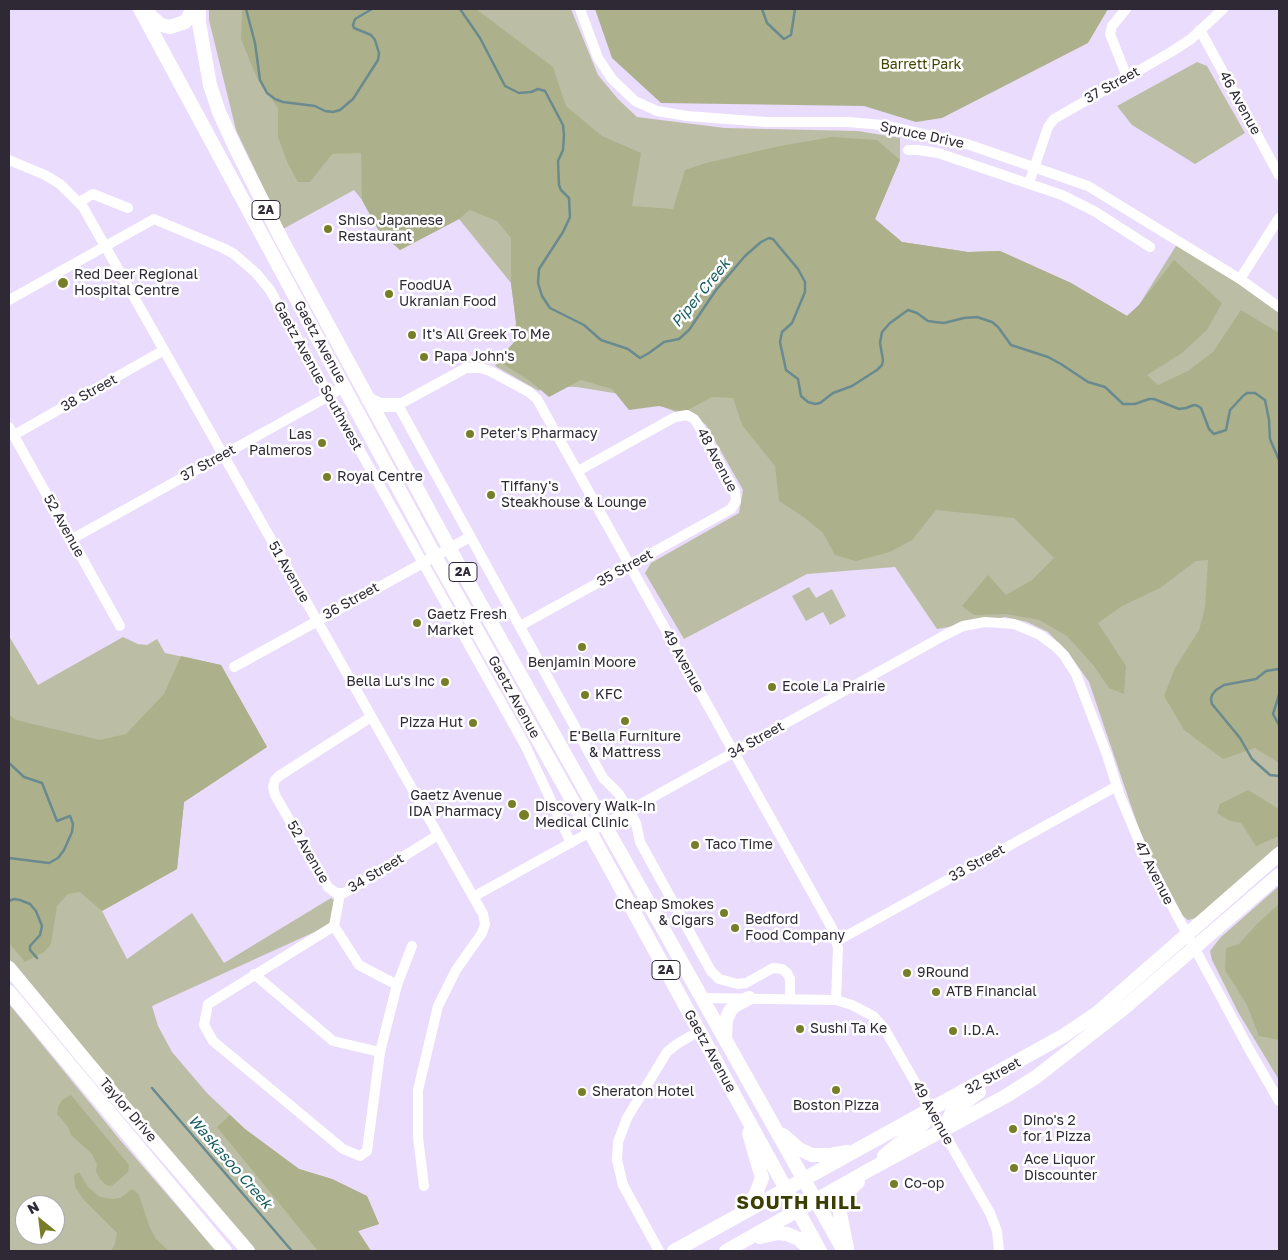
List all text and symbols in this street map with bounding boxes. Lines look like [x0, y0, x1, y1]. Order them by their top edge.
park label: Barrett Park [880, 57, 962, 73]
street label: 37 Street [1081, 63, 1143, 107]
street label: 46 Avenue [1216, 68, 1264, 138]
street label: Spruce Drive [878, 118, 966, 152]
road number: 2A [252, 200, 280, 220]
place label: Shiso Japanese Restaurant [338, 213, 443, 246]
marker: Shiso Japanese Restaurant [322, 223, 334, 235]
water label: Piper Creek [668, 255, 734, 331]
place label: Red Deer Regional Hospital Centre [74, 267, 198, 300]
marker: Red Deer Regional Hospital Centre [56, 276, 70, 290]
place label: FoodUA Ukranian Food [399, 278, 496, 310]
marker: FoodUA Ukranian Food [383, 288, 395, 300]
street label: Gaetz Avenue [290, 298, 350, 386]
street label: Gaetz Avenue Southwest [270, 299, 366, 453]
place label: It's All Greek To Me [422, 327, 550, 343]
marker: It's All Greek To Me [406, 329, 418, 341]
place label: Papa John's [434, 349, 515, 365]
marker: Papa John's [418, 351, 430, 363]
street label: 38 Street [58, 371, 120, 415]
street label: 48 Avenue [693, 425, 741, 495]
place label: Peter's Pharmacy [480, 426, 598, 442]
place label: Las Palmeros [249, 427, 312, 460]
marker: Peter's Pharmacy [464, 428, 476, 440]
marker: Las Palmeros [316, 437, 328, 449]
street label: 37 Street [177, 441, 239, 485]
place label: Royal Centre [337, 469, 423, 485]
marker: Royal Centre [321, 471, 333, 483]
place label: Tiffany's Steakhouse & Lounge [501, 479, 647, 512]
marker: Tiffany's Steakhouse & Lounge [485, 489, 497, 501]
street label: 52 Avenue [40, 492, 88, 560]
street label: 51 Avenue [265, 538, 313, 606]
street label: 35 Street [594, 546, 656, 590]
road number: 2A [449, 562, 477, 582]
street label: 36 Street [320, 579, 382, 623]
place label: Gaetz Fresh Market [427, 607, 507, 640]
marker: Gaetz Fresh Market [411, 617, 423, 629]
street label: 49 Avenue [659, 626, 707, 696]
marker: Benjamin Moore [576, 641, 588, 653]
street label: Gaetz Avenue [484, 653, 544, 741]
place label: Benjamin Moore [528, 655, 636, 671]
place label: Bella Lu's Inc [346, 674, 435, 690]
marker: Bella Lu's Inc [439, 676, 451, 688]
place label: Ecole La Prairie [782, 679, 885, 695]
marker: Ecole La Prairie [766, 681, 778, 693]
place label: KFC [595, 687, 622, 703]
marker: KFC [579, 689, 591, 701]
place label: Pizza Hut [400, 715, 463, 731]
marker: E'Bella Furniture & Mattress [619, 715, 631, 727]
marker: Pizza Hut [467, 717, 479, 729]
street label: 34 Street [725, 718, 787, 762]
place label: E'Bella Furniture & Mattress [569, 729, 681, 762]
place label: Gaetz Avenue IDA Pharmacy [409, 788, 502, 820]
marker: Gaetz Avenue IDA Pharmacy [506, 798, 518, 810]
place label: Discovery Walk-In Medical Clinic [535, 799, 656, 832]
marker: Discovery Walk-In Medical Clinic [517, 808, 531, 822]
street label: 52 Avenue [283, 818, 333, 886]
place label: Taco Time [705, 837, 773, 853]
marker: Taco Time [689, 839, 701, 851]
street label: 47 Avenue [1131, 839, 1177, 907]
street label: 33 Street [946, 841, 1008, 885]
street label: 34 Street [345, 850, 407, 896]
place label: Cheap Smokes & Cigars [615, 897, 714, 930]
marker: Cheap Smokes & Cigars [718, 907, 730, 919]
place label: Bedford Food Company [745, 912, 845, 944]
marker: Bedford Food Company [729, 922, 741, 934]
road number: 2A [652, 960, 680, 980]
place label: 9Round [917, 965, 969, 981]
marker: 9Round [901, 967, 913, 979]
place label: ATB Financial [946, 984, 1037, 1000]
marker: ATB Financial [930, 986, 942, 998]
street label: Gaetz Avenue [680, 1007, 740, 1095]
place label: Sushi Ta Ke [810, 1021, 887, 1037]
marker: Sushi Ta Ke [794, 1023, 806, 1035]
place label: I.D.A. [963, 1023, 999, 1039]
marker: I.D.A. [947, 1025, 959, 1037]
street label: 32 Street [962, 1054, 1024, 1098]
street label: Taylor Drive [96, 1075, 160, 1145]
street label: 49 Avenue [909, 1078, 957, 1148]
place label: Sheraton Hotel [592, 1084, 694, 1100]
marker: Boston Pizza [830, 1084, 842, 1096]
marker: Sheraton Hotel [576, 1086, 588, 1098]
place label: Boston Pizza [793, 1098, 879, 1114]
water label: Waskasoo Creek [184, 1111, 276, 1213]
place label: Dino's 2 for 1 Pizza [1023, 1113, 1091, 1146]
marker: Dino's 2 for 1 Pizza [1007, 1123, 1019, 1135]
place label: Ace Liquor Discounter [1024, 1152, 1097, 1184]
marker: Ace Liquor Discounter [1008, 1162, 1020, 1174]
place label: Co-op [904, 1176, 944, 1192]
marker: Co-op [888, 1178, 900, 1190]
district label: SOUTH HILL [735, 1192, 863, 1214]
north arrow [15, 1195, 65, 1245]
text: N [24, 1197, 42, 1217]

